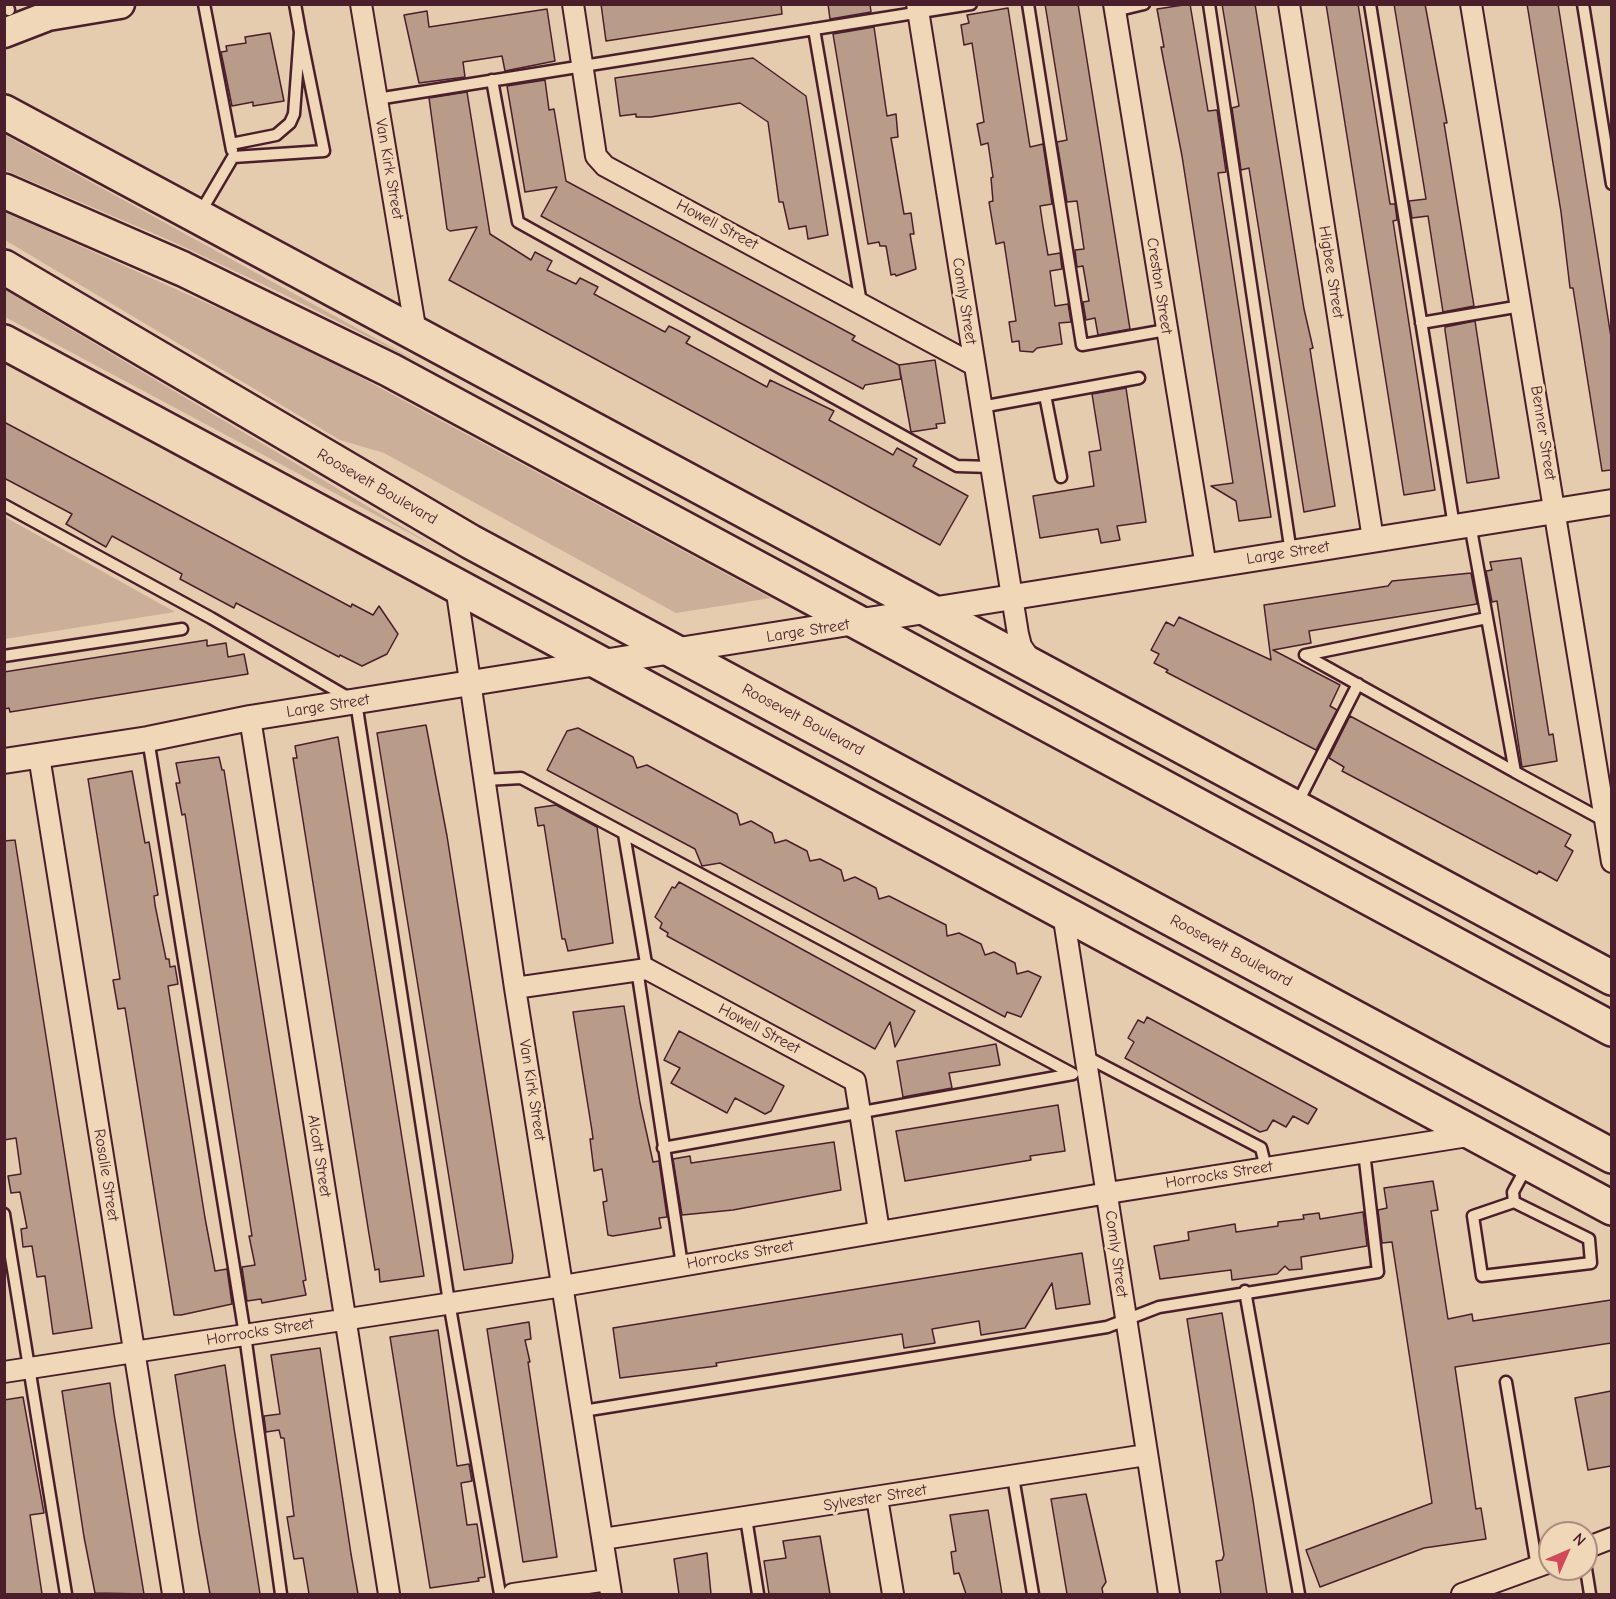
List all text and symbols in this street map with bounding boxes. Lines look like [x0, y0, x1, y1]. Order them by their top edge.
street label: Van Kirk Street [371, 117, 407, 221]
street label: Howell Street [673, 195, 761, 255]
street label: Higbee Street [1314, 224, 1348, 320]
street label: Creston Street [1142, 236, 1176, 336]
street label: Comly Street [948, 256, 980, 346]
street label: Benner Street [1526, 384, 1560, 482]
street label: Roosevelt Boulevard [313, 445, 441, 529]
street label: Large Street [1245, 537, 1331, 569]
street label: Large Street [765, 615, 851, 647]
street label: Roosevelt Boulevard [739, 680, 867, 760]
street label: Large Street [285, 690, 371, 722]
street label: Roosevelt Boulevard [1167, 911, 1295, 991]
street label: Howell Street [715, 999, 803, 1059]
street label: Van Kirk Street [515, 1038, 549, 1142]
street label: Alcott Street [303, 1113, 335, 1199]
street label: Rosalie Street [89, 1128, 123, 1222]
street label: Horrocks Street [1164, 1157, 1274, 1193]
street label: Comly Street [1100, 1209, 1132, 1299]
street label: Horrocks Street [685, 1236, 795, 1274]
street label: Horrocks Street [205, 1314, 315, 1350]
street label: Sylvester Street [822, 1480, 928, 1516]
north arrow [1538, 1521, 1598, 1581]
text: N [1569, 1530, 1589, 1550]

